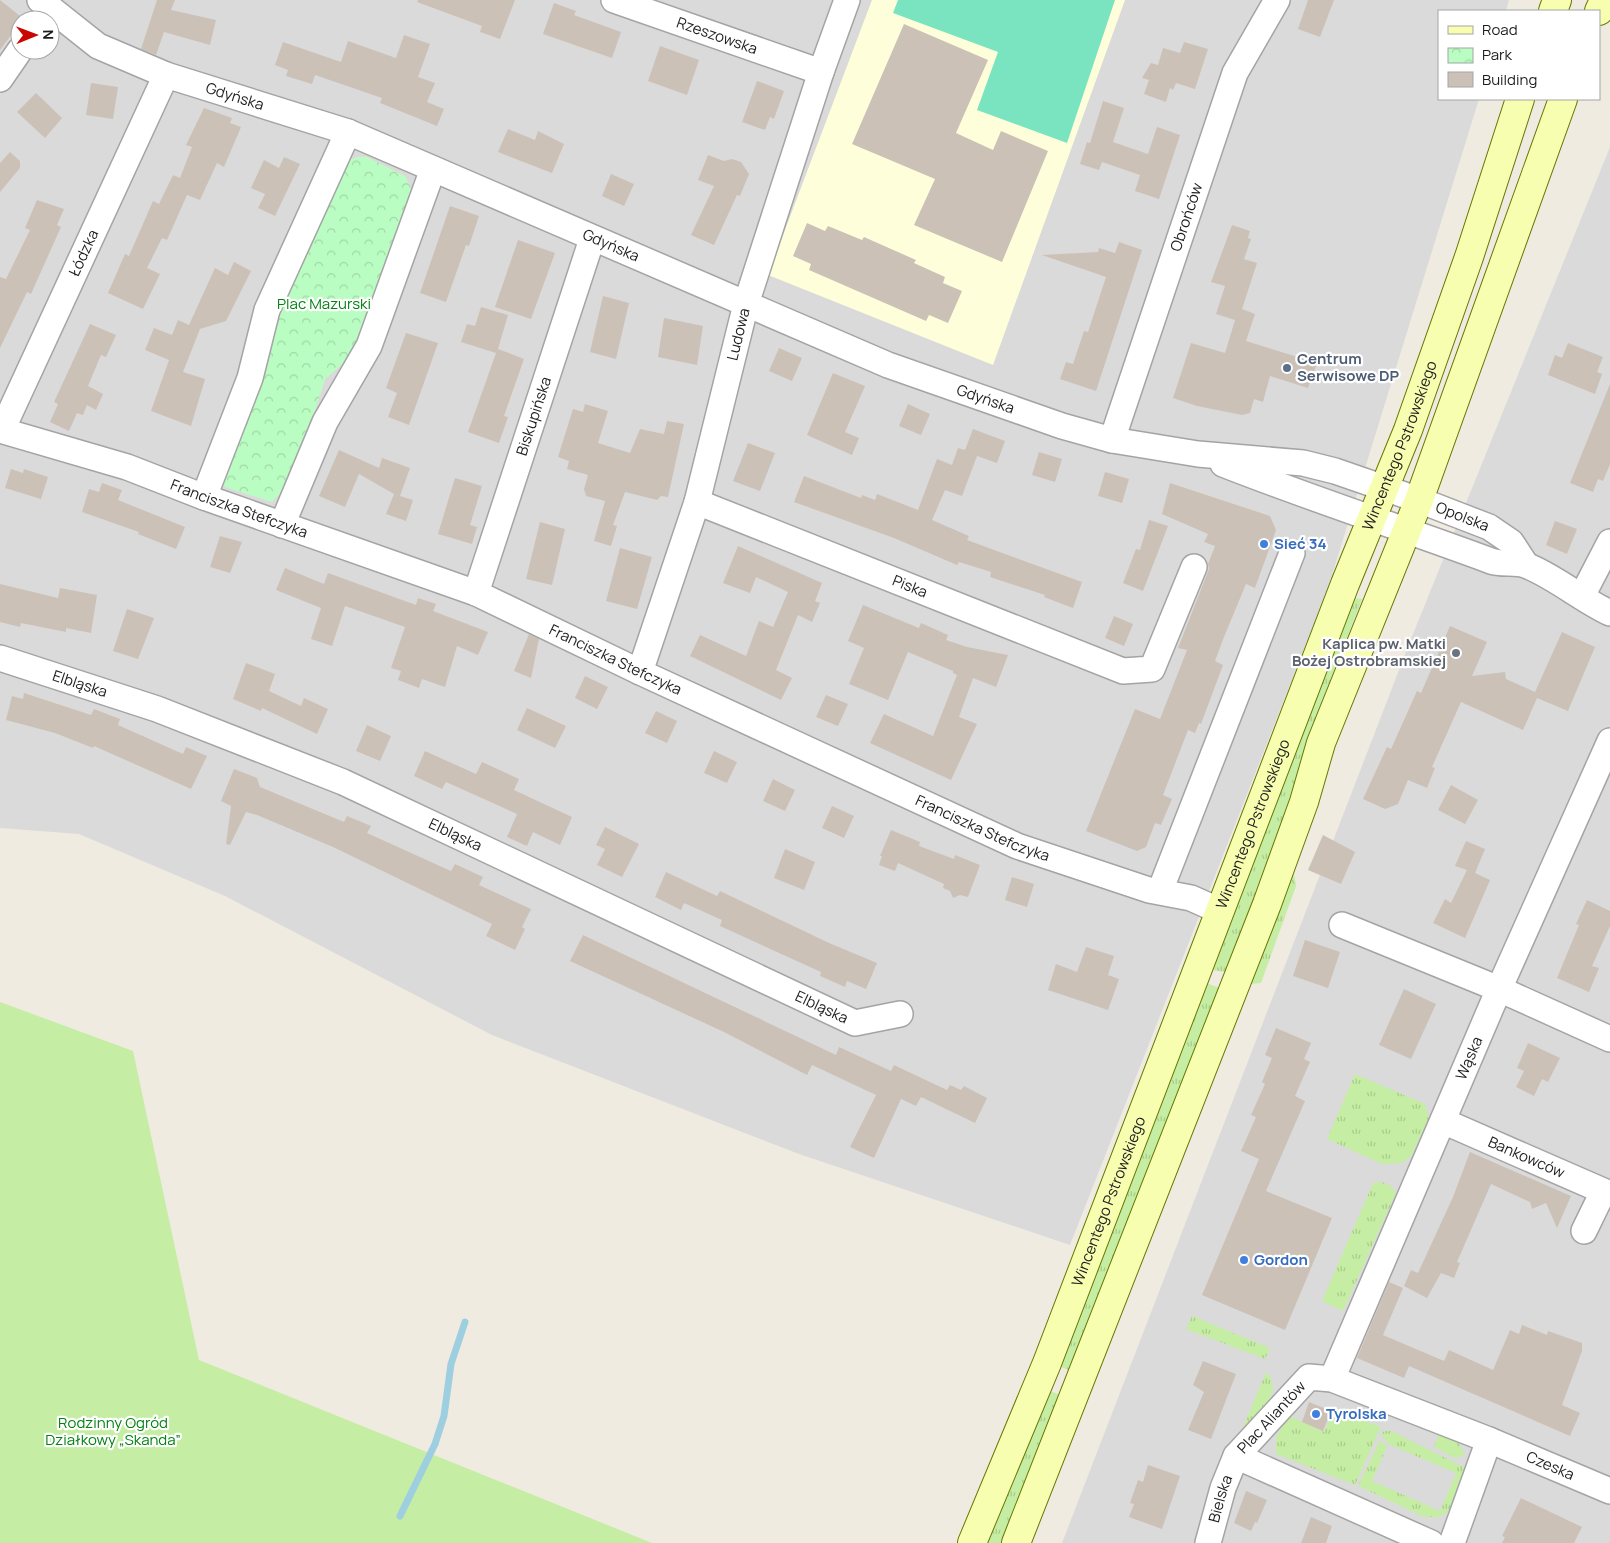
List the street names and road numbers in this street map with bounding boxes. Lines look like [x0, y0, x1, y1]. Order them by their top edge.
street label: Rzeszowska [674, 12, 760, 59]
street label: Gdyńska [203, 77, 267, 115]
street label: Obrońców [1165, 180, 1208, 254]
street label: Gdyńska [579, 223, 643, 267]
street label: Łódzka [63, 226, 103, 280]
street label: Ludowa [721, 306, 755, 363]
street label: Wincentego Pstrowskiego [1357, 358, 1442, 533]
street label: Biskupińska [511, 374, 556, 458]
street label: Gdyńska [954, 379, 1017, 419]
street label: Franciszka Stefczyka [168, 474, 311, 543]
street label: Opolska [1433, 496, 1492, 536]
street label: Piska [889, 570, 931, 602]
street label: Franciszka Stefczyka [546, 619, 685, 700]
street label: Elbląska [50, 665, 110, 702]
street label: Wincentego Pstrowskiego [1211, 736, 1295, 912]
street label: Franciszka Stefczyka [912, 790, 1052, 866]
street label: Elbląska [425, 813, 486, 856]
street label: Elbląska [792, 985, 852, 1028]
street label: Wąska [1450, 1033, 1488, 1083]
street label: Wincentego Pstrowskiego [1066, 1113, 1150, 1289]
street label: Bankowców [1485, 1131, 1569, 1183]
street label: Plac Aliantów [1232, 1376, 1310, 1458]
street label: Czeska [1523, 1446, 1578, 1485]
street label: Bielska [1203, 1472, 1237, 1525]

